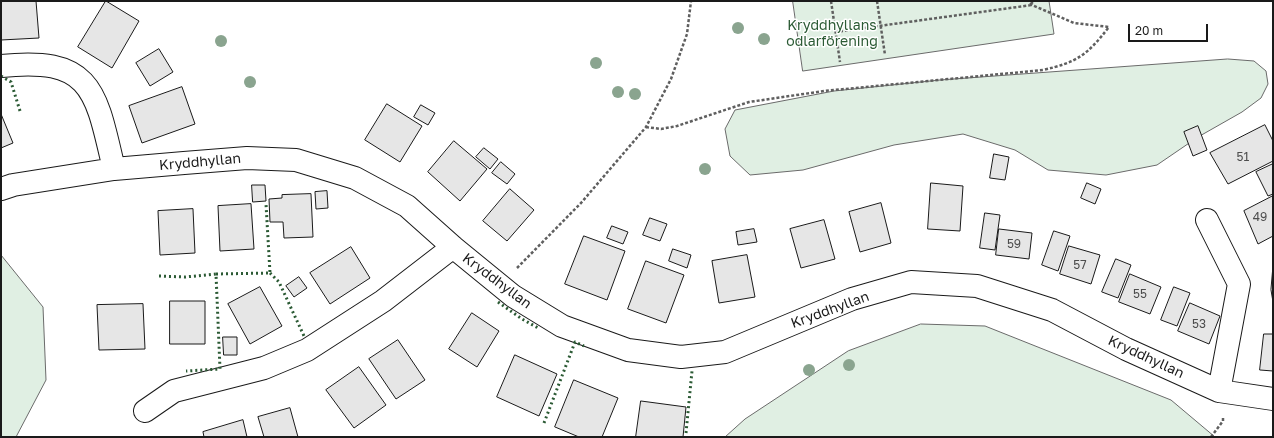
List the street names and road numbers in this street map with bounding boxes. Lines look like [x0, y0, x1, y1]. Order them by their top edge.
street label: Kryddhyllan [158, 150, 242, 174]
street label: Kryddhyllan [459, 250, 535, 312]
street label: Kryddhyllan [789, 288, 871, 332]
street label: Kryddhyllan [1105, 332, 1187, 382]

